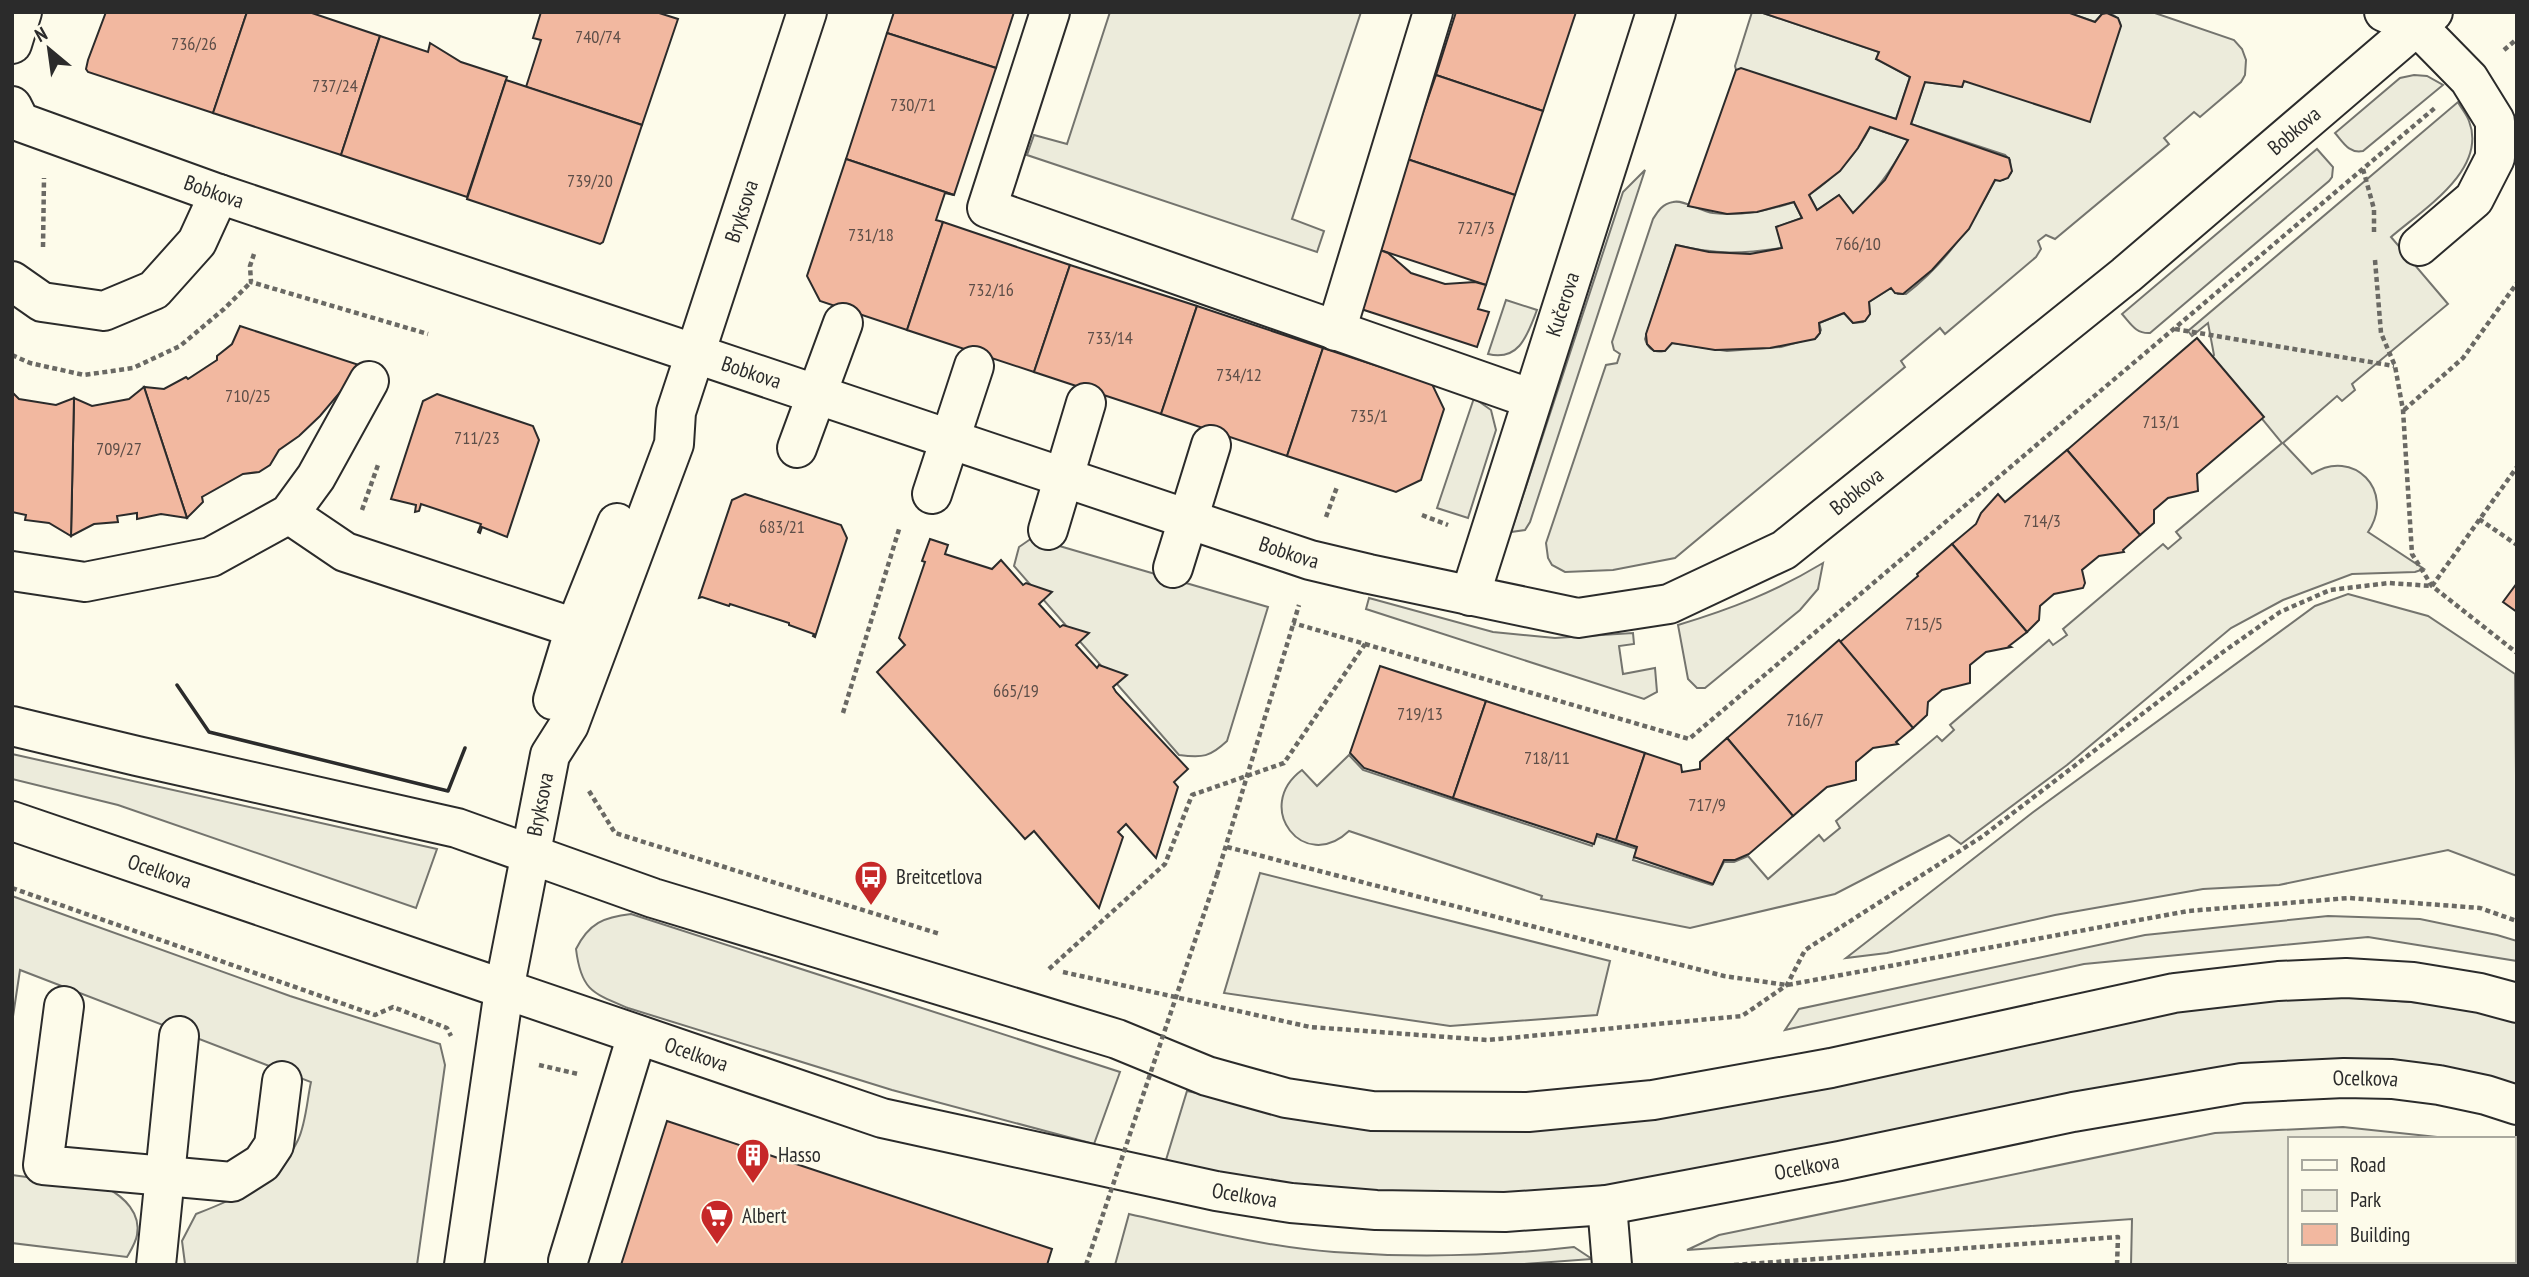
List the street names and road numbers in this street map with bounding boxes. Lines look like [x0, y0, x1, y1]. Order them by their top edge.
street label: Bobkova [2262, 100, 2326, 161]
street label: Bobkova [180, 168, 247, 214]
street label: Bryksova [718, 176, 764, 246]
street label: Kučerova [1539, 269, 1585, 340]
street label: Bobkova [718, 350, 785, 395]
street label: Bobkova [1824, 461, 1889, 521]
street label: Bobkova [1256, 530, 1321, 575]
street label: Bryksova [520, 770, 559, 838]
street label: Ocelkova [124, 848, 195, 894]
street label: Ocelkova [661, 1031, 732, 1077]
street label: Ocelkova [2332, 1064, 2400, 1093]
street label: Ocelkova [1772, 1147, 1841, 1186]
street label: Ocelkova [1210, 1177, 1279, 1214]

